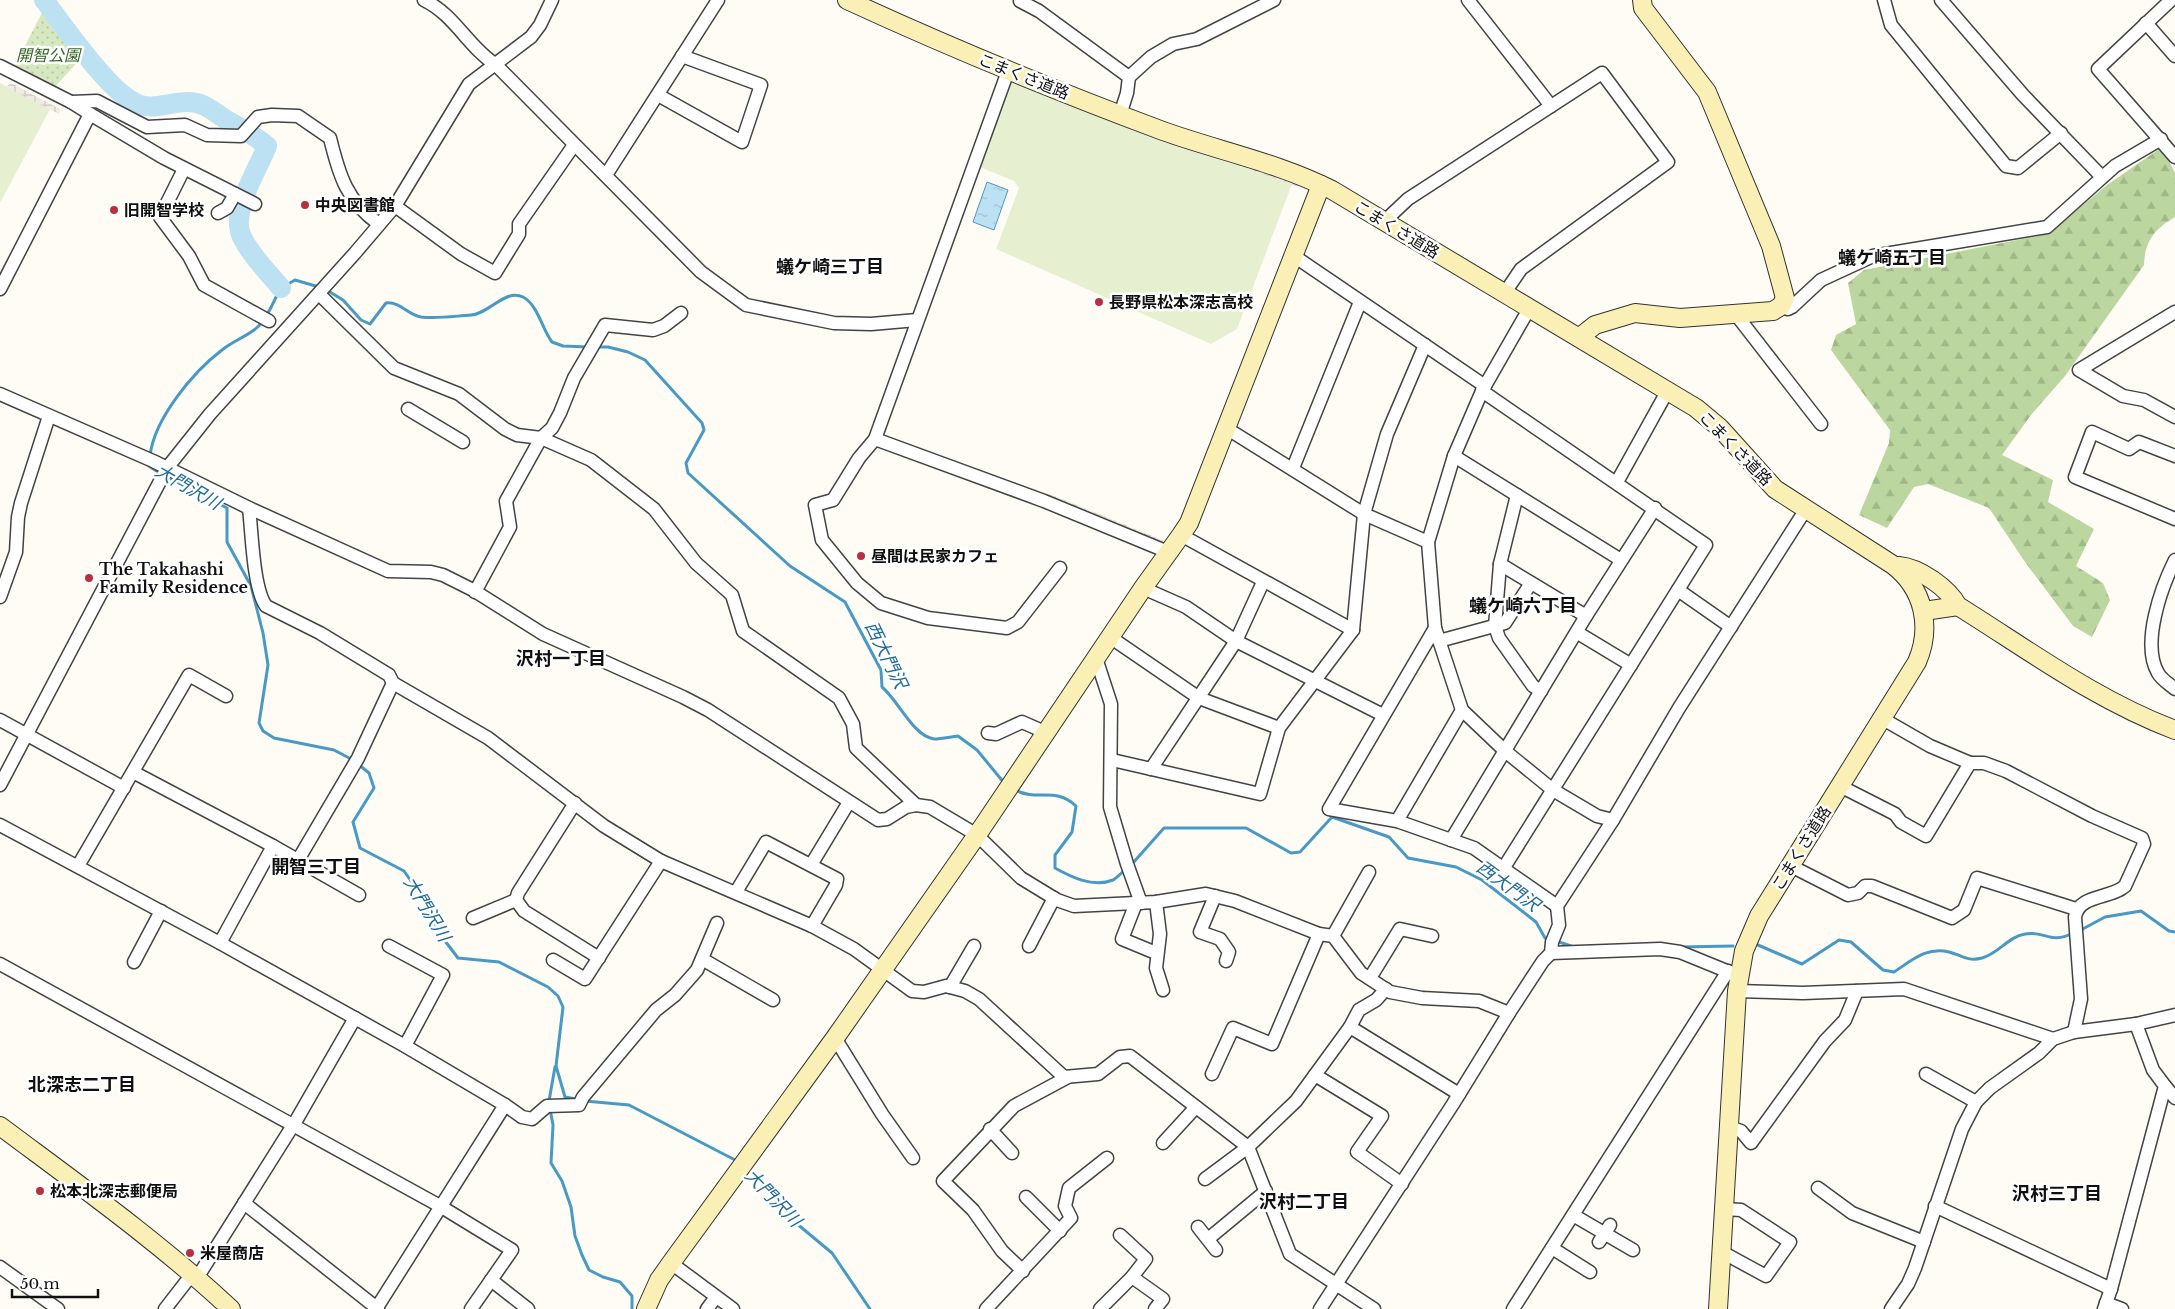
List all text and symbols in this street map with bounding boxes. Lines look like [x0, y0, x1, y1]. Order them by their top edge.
park label: 開智公園 [16, 45, 82, 65]
street label: こまくさ道路 [976, 49, 1072, 103]
place label: 中央図書館 [315, 195, 395, 215]
street label: こまくさ道路 [1351, 196, 1443, 262]
marker: 中央図書館 [299, 199, 311, 211]
place label: 旧開智学校 [124, 200, 204, 220]
marker: 旧開智学校 [108, 204, 120, 216]
district label: 蟻ケ崎五丁目 [1838, 247, 1946, 269]
district label: 蟻ケ崎三丁目 [776, 256, 884, 278]
place label: 長野県松本深志高校 [1109, 292, 1253, 312]
marker: 長野県松本深志高校 [1093, 296, 1105, 308]
street label: こまくさ道路 [1695, 407, 1777, 489]
water label: 大門沢川 [151, 459, 226, 516]
place label: 昼間は民家カフェ [871, 546, 999, 566]
marker: 昼間は民家カフェ [855, 550, 867, 562]
place label: The Takahashi Family Residence [99, 559, 248, 597]
marker: The Takahashi Family Residence [83, 572, 95, 584]
district label: 蟻ケ崎六丁目 [1469, 595, 1577, 617]
water label: 西大門沢 [860, 618, 913, 694]
district label: 沢村一丁目 [516, 648, 606, 670]
street label: こまくさ道路 [1767, 802, 1835, 894]
district label: 開智三丁目 [271, 856, 361, 878]
water label: 西大門沢 [1472, 856, 1545, 917]
water label: 大門沢川 [399, 872, 456, 947]
district label: 北深志二丁目 [28, 1074, 136, 1096]
water label: 大門沢川 [740, 1164, 807, 1233]
place label: 松本北深志郵便局 [50, 1181, 178, 1201]
district label: 沢村三丁目 [2012, 1183, 2102, 1205]
marker: 松本北深志郵便局 [34, 1185, 46, 1197]
district label: 沢村二丁目 [1259, 1191, 1349, 1213]
place label: 米屋商店 [200, 1243, 264, 1263]
marker: 米屋商店 [184, 1247, 196, 1259]
scale bar [12, 1266, 99, 1298]
text: 50 m [20, 1274, 60, 1293]

